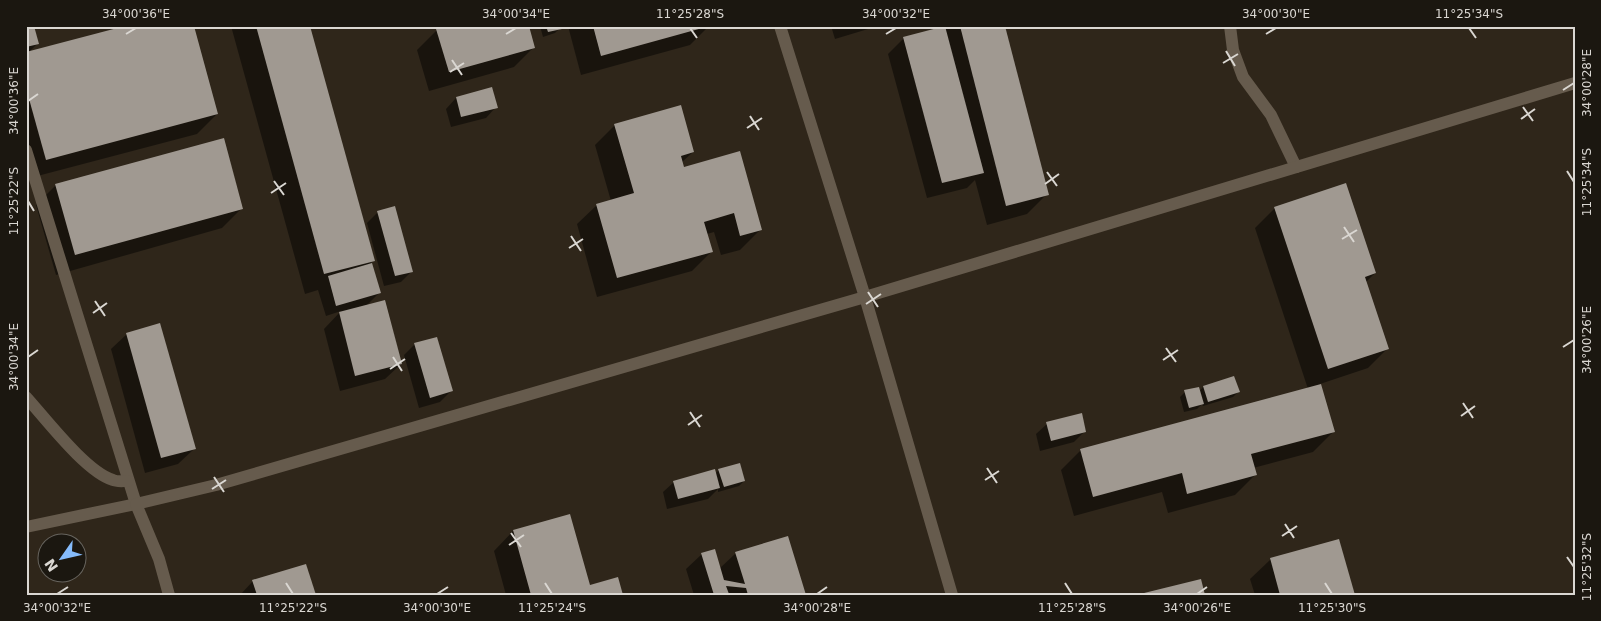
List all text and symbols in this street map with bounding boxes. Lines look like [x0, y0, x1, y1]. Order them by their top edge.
text: 34°00'36"E [102, 7, 170, 21]
text: 34°00'34"E [482, 7, 550, 21]
text: 11°25'28"S [656, 7, 724, 21]
text: 34°00'32"E [862, 7, 930, 21]
text: 34°00'30"E [1242, 7, 1310, 21]
text: 11°25'34"S [1435, 7, 1503, 21]
text: 34°00'28"E [1580, 49, 1594, 117]
text: 34°00'36"E [7, 67, 21, 135]
text: 11°25'34"S [1580, 148, 1594, 216]
text: 11°25'22"S [7, 167, 21, 235]
text: 34°00'26"E [1580, 306, 1594, 374]
text: 34°00'34"E [7, 323, 21, 391]
text: 11°25'32"S [1580, 533, 1594, 601]
north arrow [38, 534, 88, 584]
text: N [41, 556, 61, 575]
text: 34°00'32"E [23, 601, 91, 615]
text: 11°25'22"S [259, 601, 327, 615]
text: 34°00'30"E [403, 601, 471, 615]
text: 11°25'24"S [518, 601, 586, 615]
text: 34°00'28"E [783, 601, 851, 615]
text: 11°25'28"S [1038, 601, 1106, 615]
text: 34°00'26"E [1163, 601, 1231, 615]
text: 11°25'30"S [1298, 601, 1366, 615]

